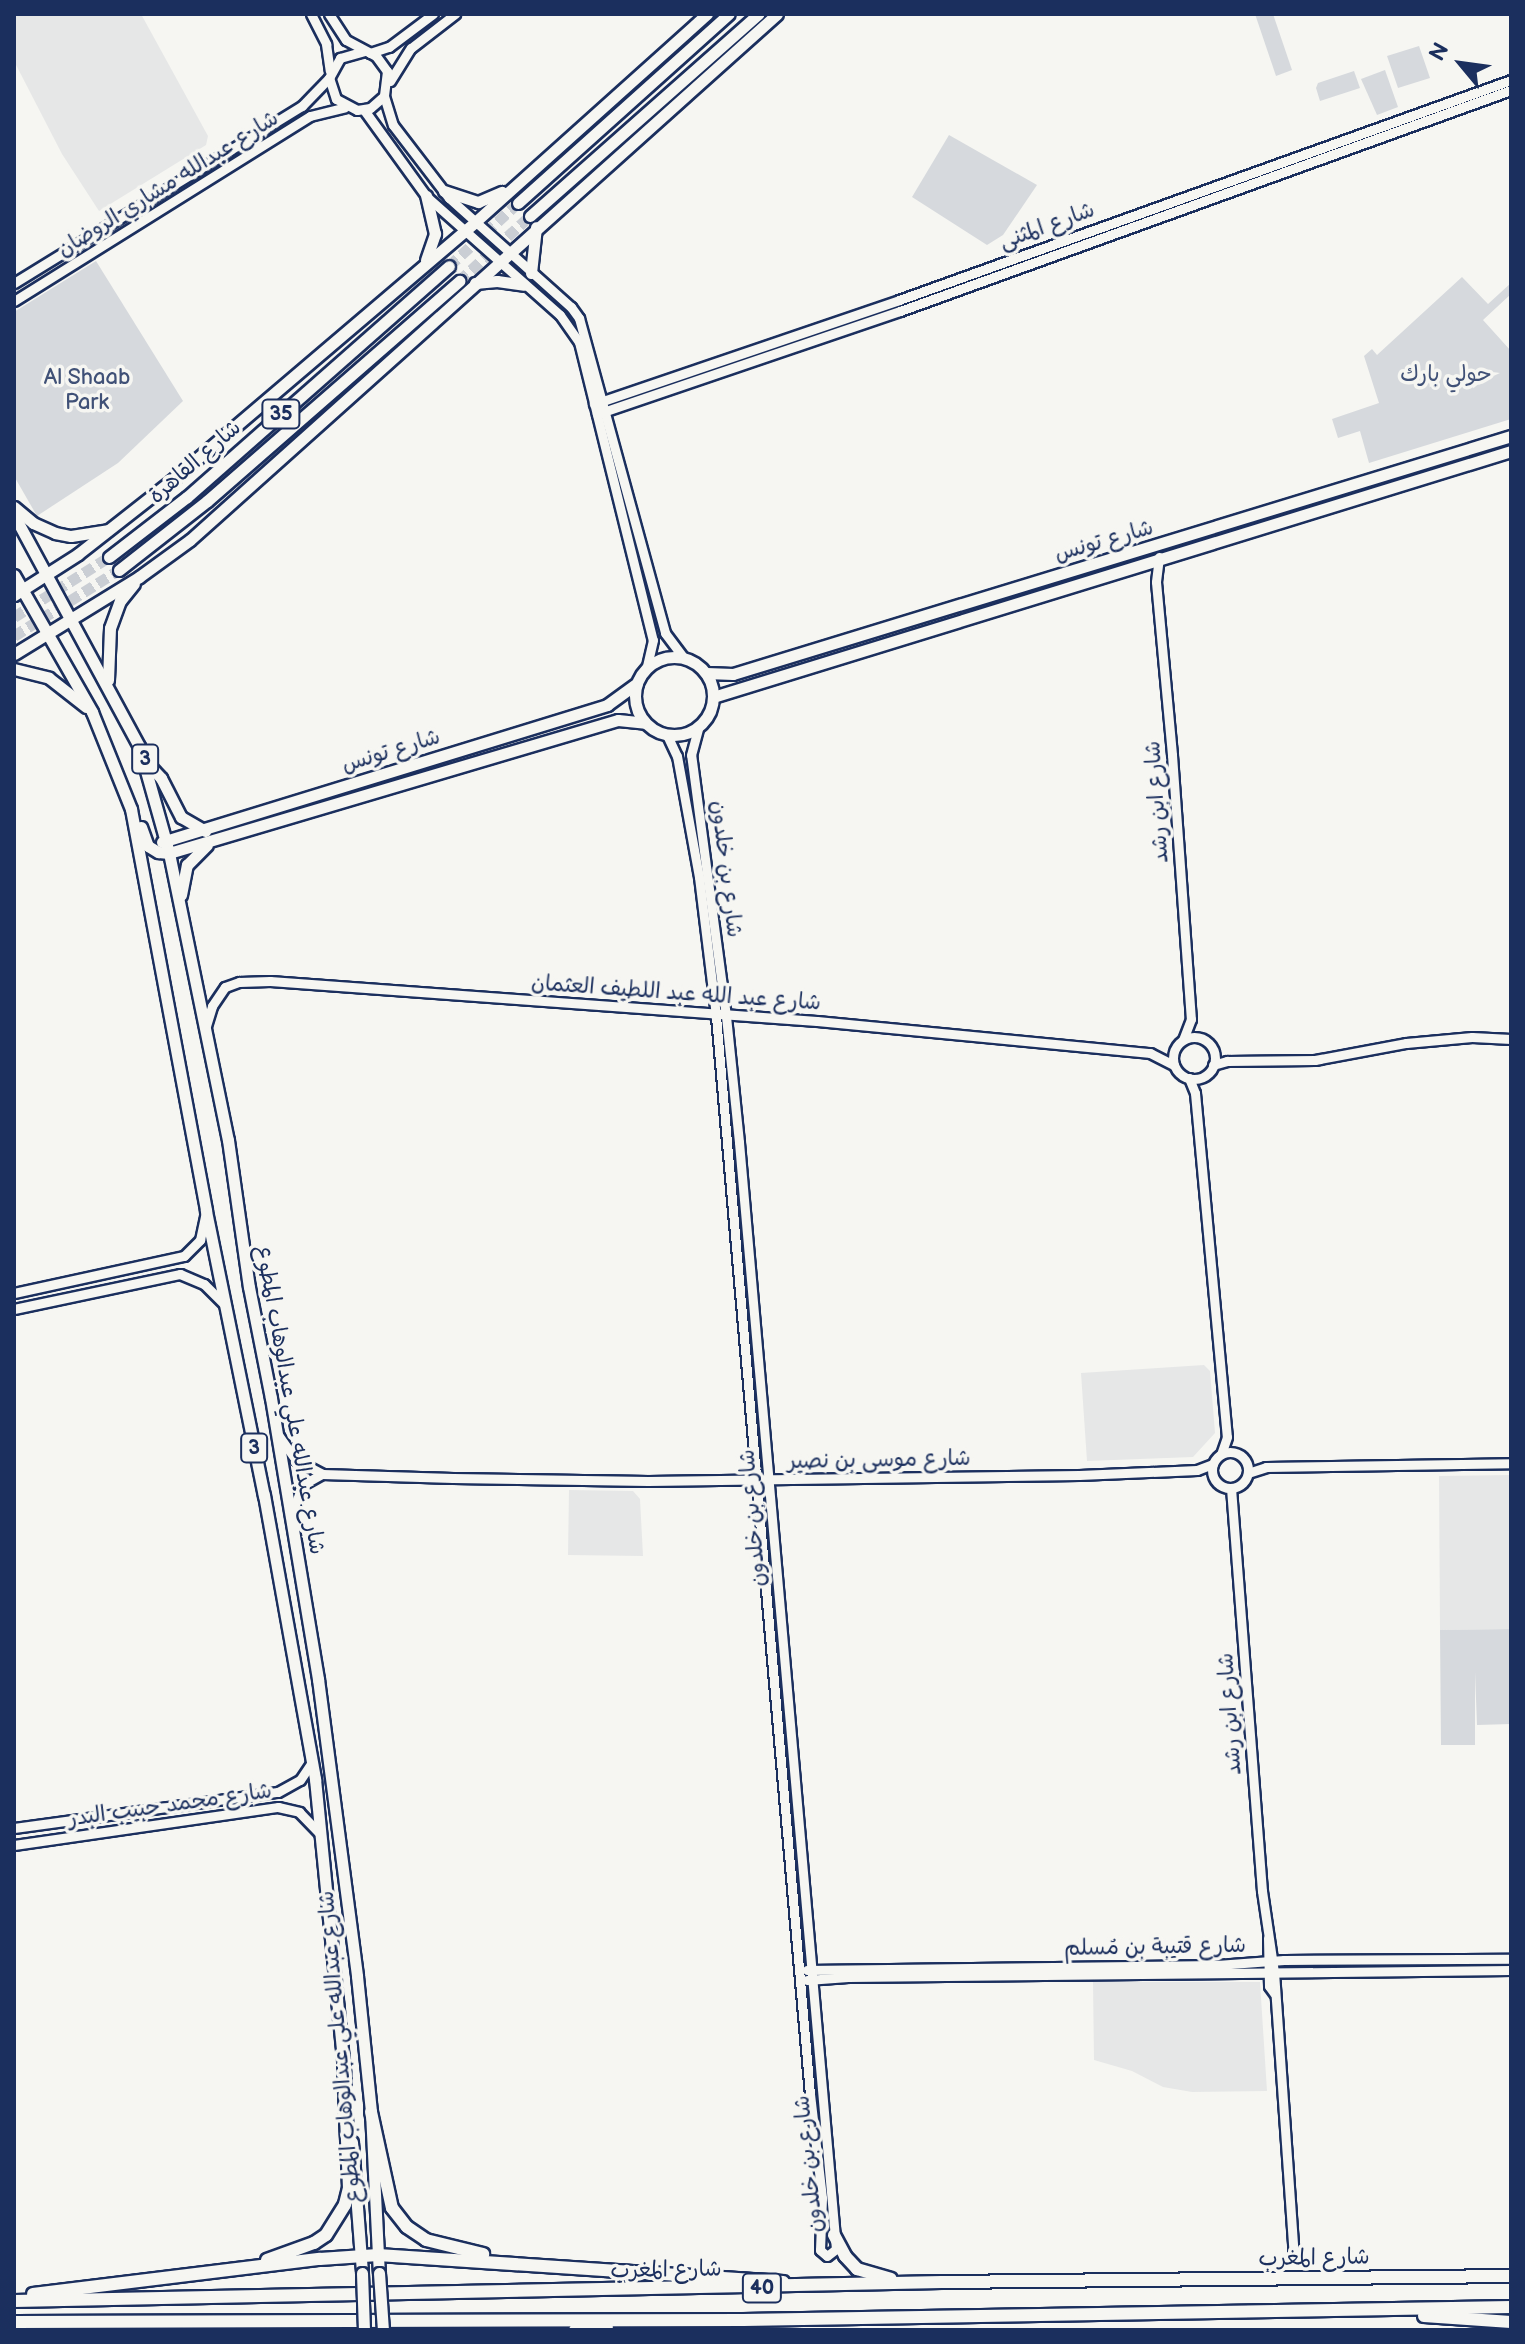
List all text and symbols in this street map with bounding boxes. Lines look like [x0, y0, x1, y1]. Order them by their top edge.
north arrow [1421, 24, 1501, 104]
text: N [1424, 38, 1455, 66]
street label: شارع عبدالله مشاري الروضان [53, 105, 283, 263]
street label: شارع المثنى [996, 197, 1098, 255]
park label: حولي بارك [1400, 362, 1492, 388]
park label: Al Shaab Park [43, 364, 131, 416]
road number: 35 [261, 398, 301, 430]
street label: شارع القاهرة [143, 415, 247, 509]
street label: شارع تونس [1052, 514, 1156, 568]
street label: شارع تونس [339, 724, 443, 778]
street label: شارع ابن رشد [1140, 740, 1174, 864]
road number: 3 [131, 743, 159, 775]
street label: شارع بن خلدون [704, 799, 748, 939]
street label: شارع عبد الله عبد اللطيف العثمان [530, 970, 822, 1016]
street label: شارع عبدالله علي عبدالوهاب المطوع [250, 1243, 330, 1557]
road number: 3 [240, 1432, 268, 1464]
street label: شارع موسى بن نصير [787, 1445, 971, 1475]
street label: شارع بن خلدون [734, 1448, 772, 1588]
street label: شارع ابن رشد [1213, 1652, 1247, 1776]
street label: شارع محمد حبيب البدر [66, 1778, 274, 1832]
street label: شارع عبدالله علي عبدالوهاب المطوع [313, 1890, 367, 2204]
street label: شارع قتيبة بن مُسلم [1064, 1932, 1246, 1962]
street label: شارع بن خلدون [789, 2094, 829, 2234]
street label: شارع المغرب [1258, 2244, 1370, 2272]
street label: شارع المغرب [610, 2256, 722, 2284]
road number: 40 [740, 2272, 784, 2304]

